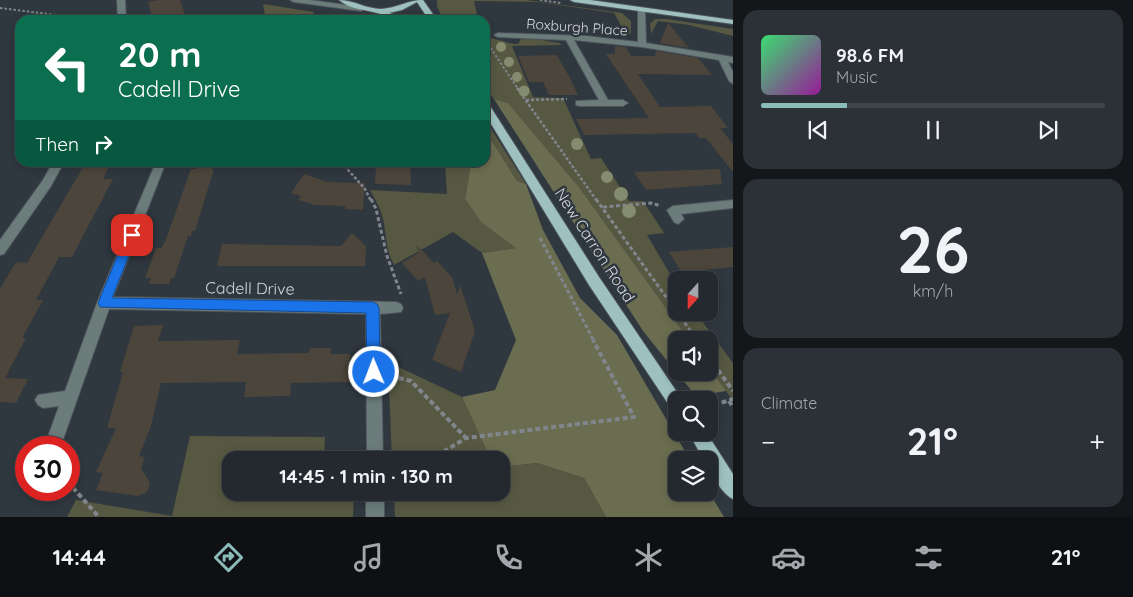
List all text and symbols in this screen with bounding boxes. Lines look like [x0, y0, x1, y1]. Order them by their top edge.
street label: Roxburgh Place [526, 14, 628, 40]
text: 20 m [118, 32, 201, 76]
icon: left [35, 35, 100, 100]
text: 98.6 FM [836, 43, 904, 67]
text: Music [836, 67, 878, 87]
text: Cadell Drive [118, 75, 241, 103]
icon: previous [804, 116, 832, 144]
icon: pause [919, 116, 947, 144]
icon: next [1034, 116, 1062, 144]
icon: right [89, 130, 117, 158]
text: Then [35, 132, 79, 156]
street label: New Carron Road [551, 184, 639, 306]
text: 26 [897, 208, 969, 289]
pin [111, 214, 153, 256]
icon: arrive [118, 221, 146, 249]
north arrow [668, 271, 718, 321]
map controls [668, 271, 718, 501]
street label: Cadell Drive [205, 277, 295, 299]
text: km/h [913, 281, 953, 301]
button: sound [668, 331, 718, 381]
position arrow [347, 345, 399, 397]
button: search [668, 391, 718, 441]
text: Climate [761, 393, 817, 413]
text: 21° [907, 417, 958, 465]
text: − [761, 424, 776, 459]
text: + [1089, 424, 1105, 459]
speed limit sign: 30 [15, 436, 80, 501]
button: layers [668, 451, 718, 501]
text: 14:45 · 1 min · 130 m [279, 464, 453, 488]
icon: directions [211, 540, 246, 575]
icon: music [351, 540, 386, 575]
icon: phone [491, 540, 526, 575]
icon: climate [631, 540, 666, 575]
icon: car [771, 540, 806, 575]
icon: filters [911, 540, 946, 575]
text: 14:44 [52, 543, 106, 571]
text: 21° [1051, 543, 1080, 571]

